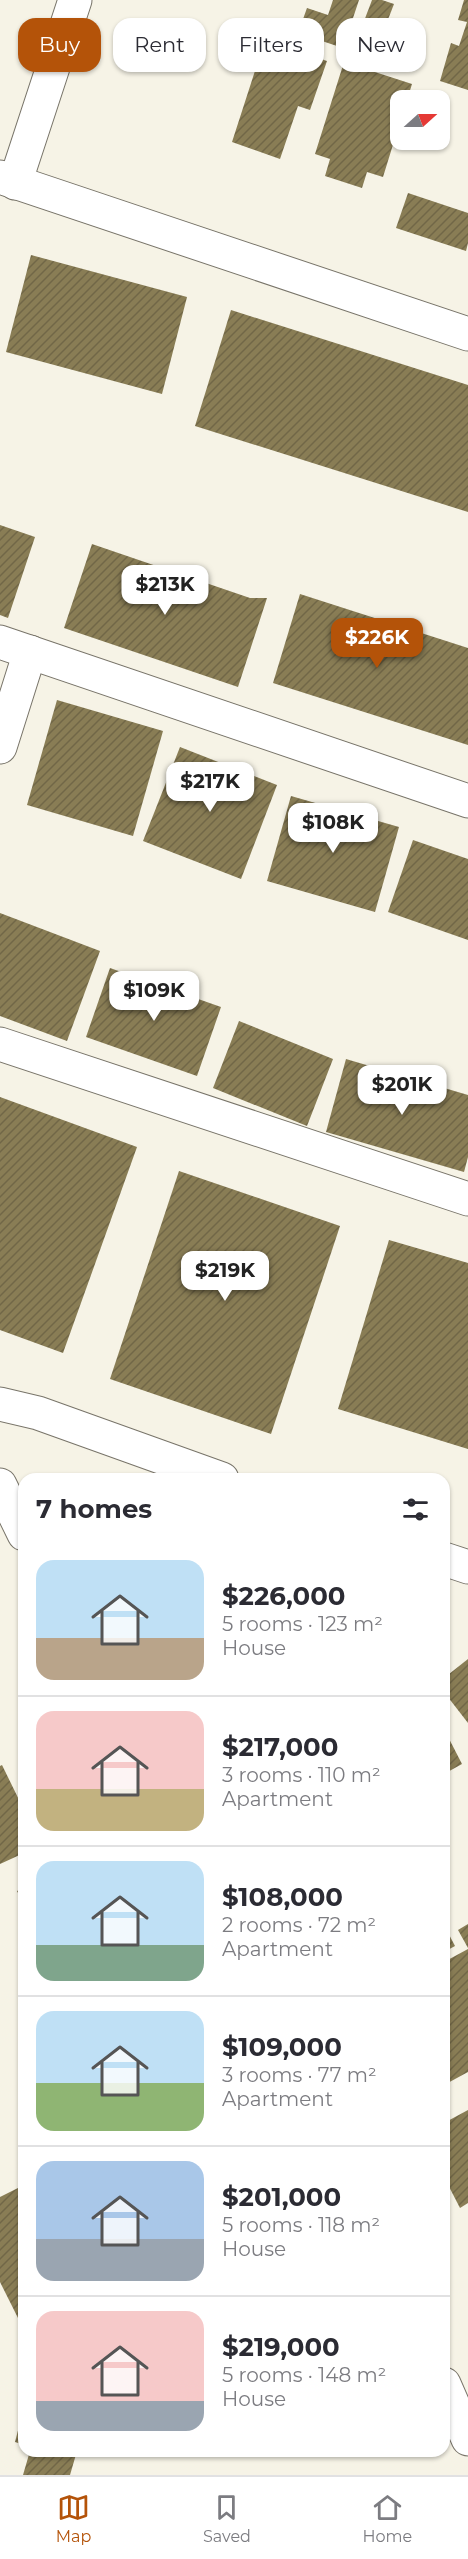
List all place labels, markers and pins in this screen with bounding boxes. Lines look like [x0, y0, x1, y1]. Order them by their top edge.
pin: $213K [123, 565, 207, 616]
pin: $226K [335, 618, 419, 669]
pin: $217K [168, 762, 252, 813]
pin: $108K [291, 803, 375, 854]
pin: $109K [112, 971, 196, 1022]
pin: $201K [360, 1065, 444, 1116]
pin: $219K [183, 1251, 267, 1302]

